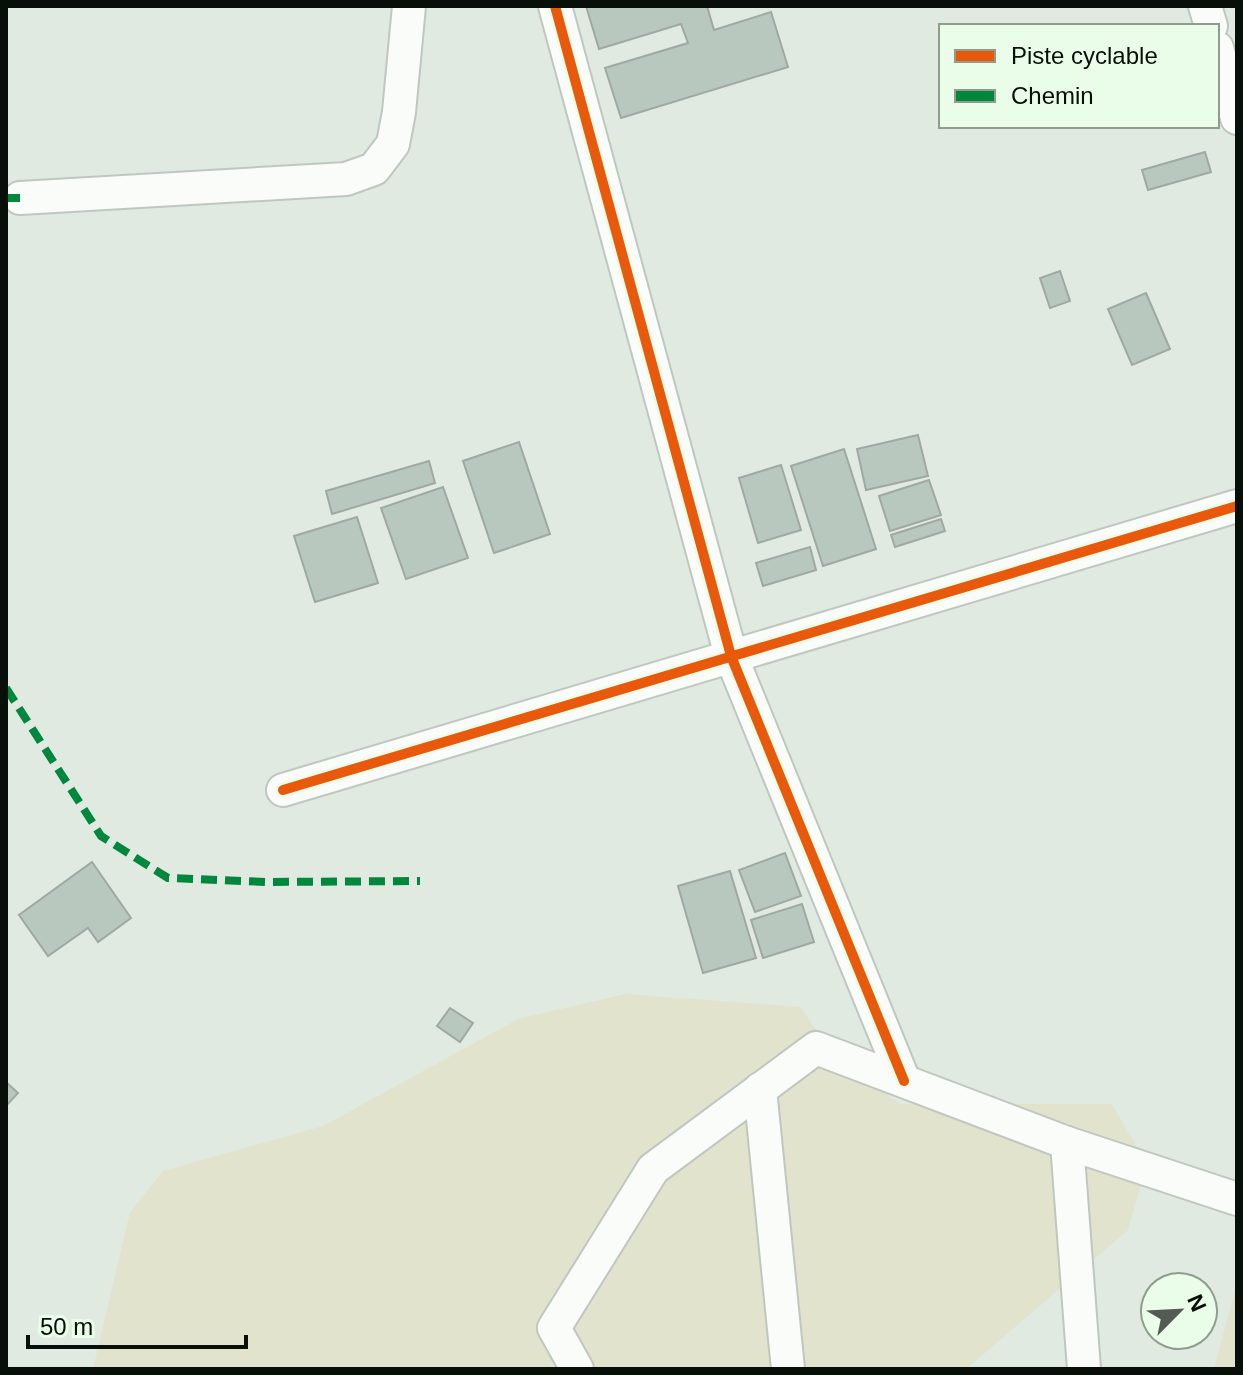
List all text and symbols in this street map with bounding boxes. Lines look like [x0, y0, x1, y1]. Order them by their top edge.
legend [939, 24, 1219, 128]
text: Piste cyclable [1011, 42, 1158, 69]
text: Chemin [1011, 82, 1094, 109]
north arrow [1139, 1271, 1219, 1351]
text: N [1182, 1291, 1211, 1315]
scale bar [28, 1299, 246, 1349]
text: 50 m [40, 1313, 93, 1340]

